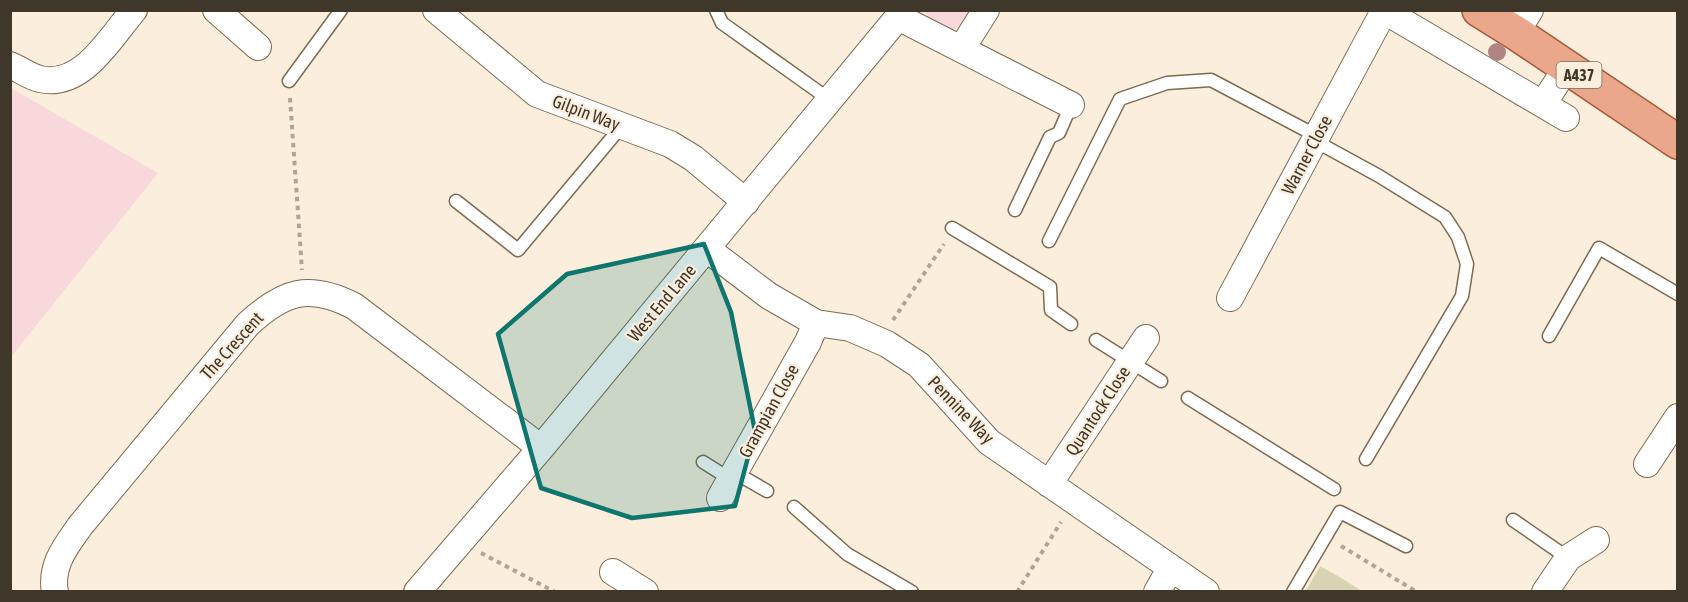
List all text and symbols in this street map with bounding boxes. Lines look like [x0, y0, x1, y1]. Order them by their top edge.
road number: A437 [1556, 62, 1602, 88]
street label: Gilpin Way [549, 90, 623, 135]
street label: Warner Close [1277, 112, 1336, 198]
street label: West End Lane [623, 260, 700, 346]
street label: The Crescent [196, 308, 267, 384]
street label: Grampian Close [734, 360, 803, 461]
street label: Quantock Close [1061, 362, 1134, 459]
street label: Pennine Way [924, 371, 999, 448]

